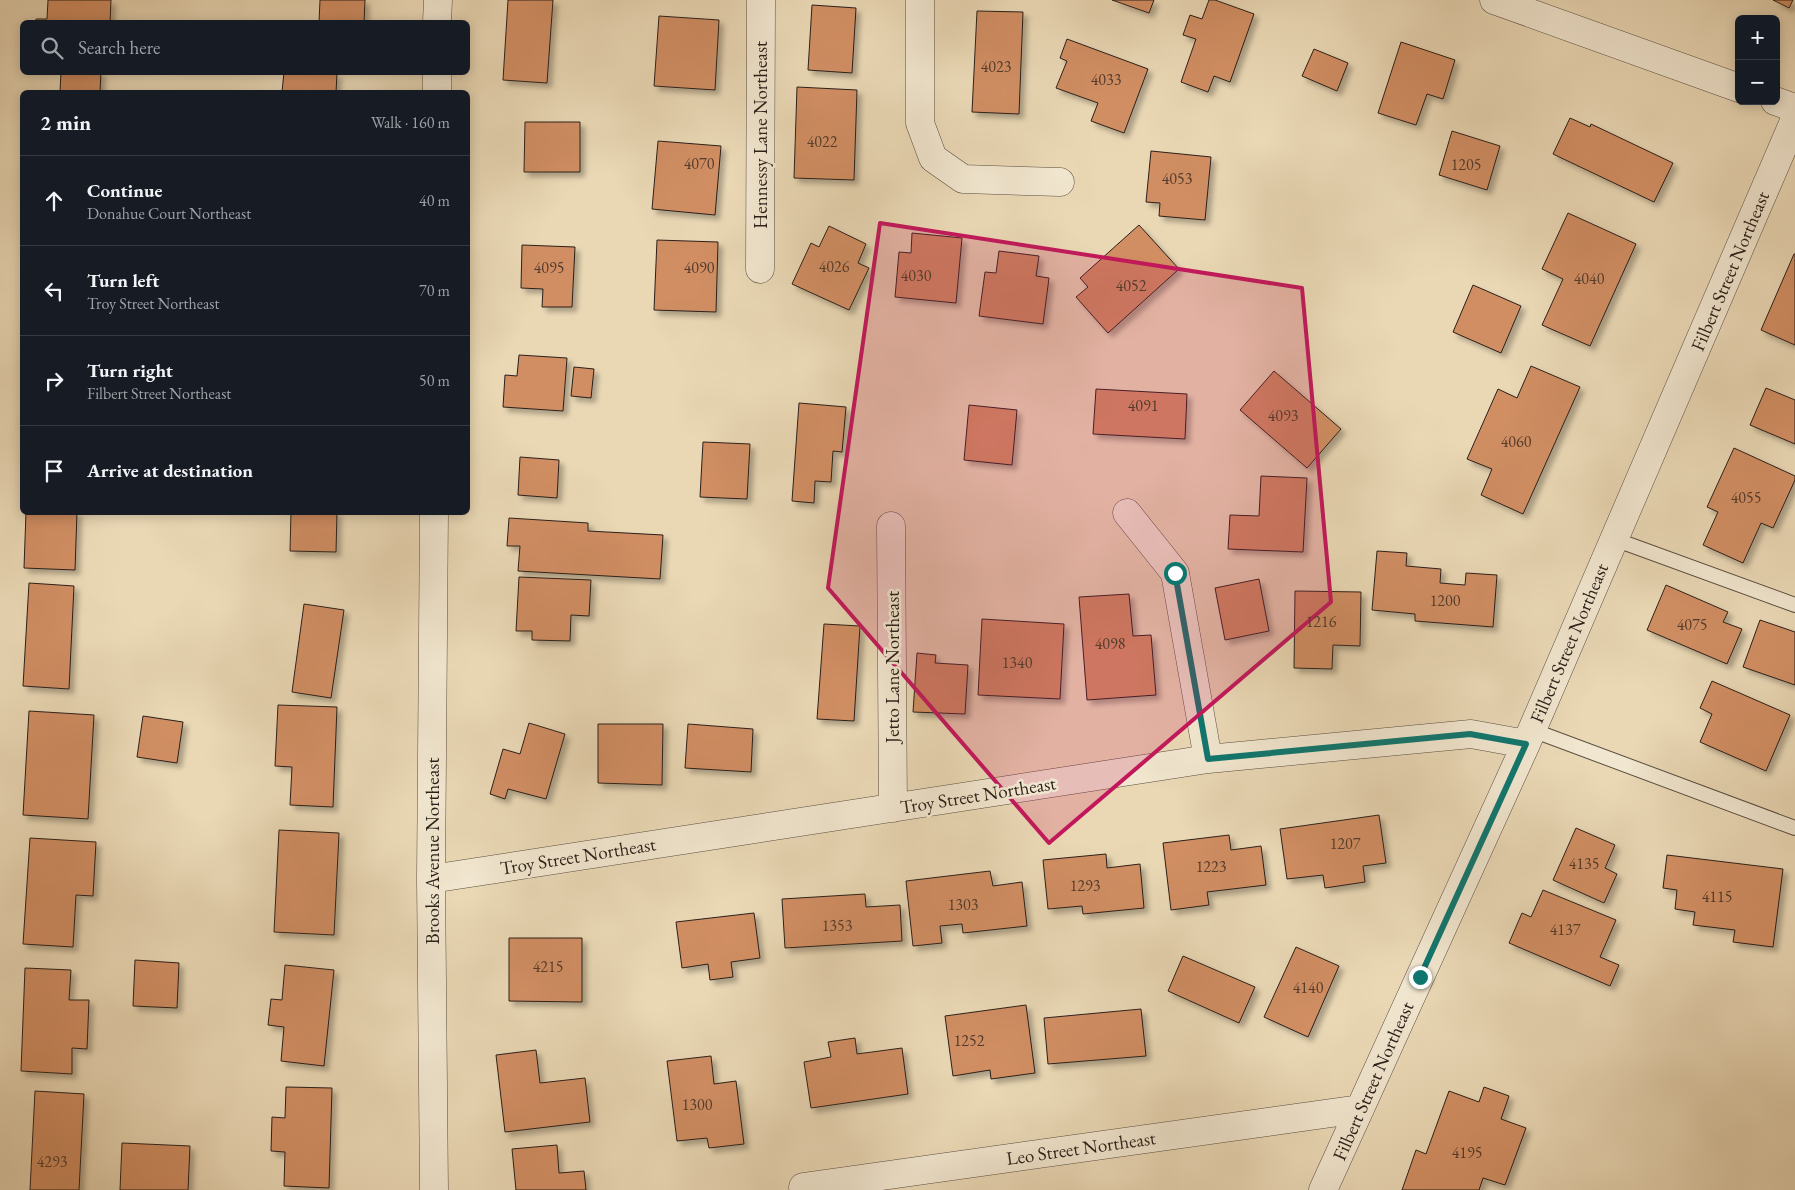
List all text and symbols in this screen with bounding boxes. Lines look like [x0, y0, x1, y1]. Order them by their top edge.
map controls [1735, 15, 1780, 105]
button: + [1735, 15, 1780, 60]
search box [20, 20, 470, 75]
icon: search [38, 34, 66, 62]
text: Search here [78, 35, 160, 60]
street label: Hennessy Lane Northeast [748, 41, 773, 229]
house number: 4023 [981, 56, 1012, 77]
button: − [1735, 60, 1780, 105]
house number: 4033 [1091, 69, 1122, 90]
text: 2 min [40, 109, 91, 136]
text: Walk · 160 m [371, 112, 450, 133]
house number: 4022 [807, 131, 838, 152]
house number: 4070 [684, 153, 715, 174]
house number: 1205 [1451, 154, 1481, 175]
house number: 4053 [1162, 168, 1193, 189]
text: Continue [87, 178, 162, 203]
icon: ahead [40, 187, 68, 215]
street label: Filbert Street Northeast [1685, 187, 1775, 355]
text: 40 m [419, 190, 450, 211]
text: Donahue Court Northeast [87, 203, 251, 224]
house number: 4026 [819, 256, 850, 277]
house number: 4095 [534, 257, 564, 278]
house number: 4090 [684, 257, 715, 278]
house number: 4030 [901, 265, 932, 286]
text: Turn left [87, 268, 159, 293]
house number: 4040 [1574, 268, 1605, 289]
house number: 4052 [1116, 275, 1147, 296]
icon: left [40, 277, 68, 305]
text: 70 m [419, 280, 450, 301]
text: Troy Street Northeast [87, 293, 220, 314]
text: Turn right [87, 358, 173, 383]
icon: right [40, 367, 68, 395]
text: 50 m [419, 370, 450, 391]
text: Filbert Street Northeast [87, 383, 231, 404]
house number: 4091 [1128, 395, 1158, 416]
house number: 4093 [1268, 405, 1299, 426]
house number: 4060 [1501, 431, 1532, 452]
icon: arrive [40, 457, 68, 485]
text: Arrive at destination [87, 458, 253, 483]
house number: 4055 [1731, 487, 1761, 508]
street label: Filbert Street Northeast [1524, 559, 1614, 727]
route start [1164, 562, 1187, 585]
house number: 1200 [1430, 590, 1461, 611]
street label: Jetto Lane Northeast [880, 591, 905, 745]
house number: 1216 [1306, 611, 1337, 632]
house number: 4075 [1677, 614, 1707, 635]
house number: 4098 [1095, 633, 1126, 654]
house number: 1340 [1002, 652, 1033, 673]
street label: Brooks Avenue Northeast [420, 758, 445, 944]
street label: Troy Street Northeast [898, 770, 1058, 820]
street label: Troy Street Northeast [498, 831, 658, 881]
house number: 1207 [1330, 833, 1361, 854]
house number: 4135 [1569, 853, 1599, 874]
house number: 1223 [1196, 856, 1227, 877]
house number: 1293 [1070, 875, 1101, 896]
house number: 4115 [1702, 886, 1732, 907]
house number: 1303 [948, 894, 979, 915]
house number: 1353 [822, 915, 853, 936]
house number: 4137 [1550, 919, 1581, 940]
house number: 4215 [533, 956, 563, 977]
route end [1409, 966, 1432, 989]
house number: 4140 [1293, 977, 1324, 998]
street label: Filbert Street Northeast [1327, 998, 1419, 1164]
house number: 1252 [954, 1030, 985, 1051]
house number: 1300 [682, 1094, 713, 1115]
street label: Leo Street Northeast [1005, 1125, 1157, 1171]
house number: 4195 [1452, 1142, 1482, 1163]
house number: 4293 [37, 1151, 68, 1172]

